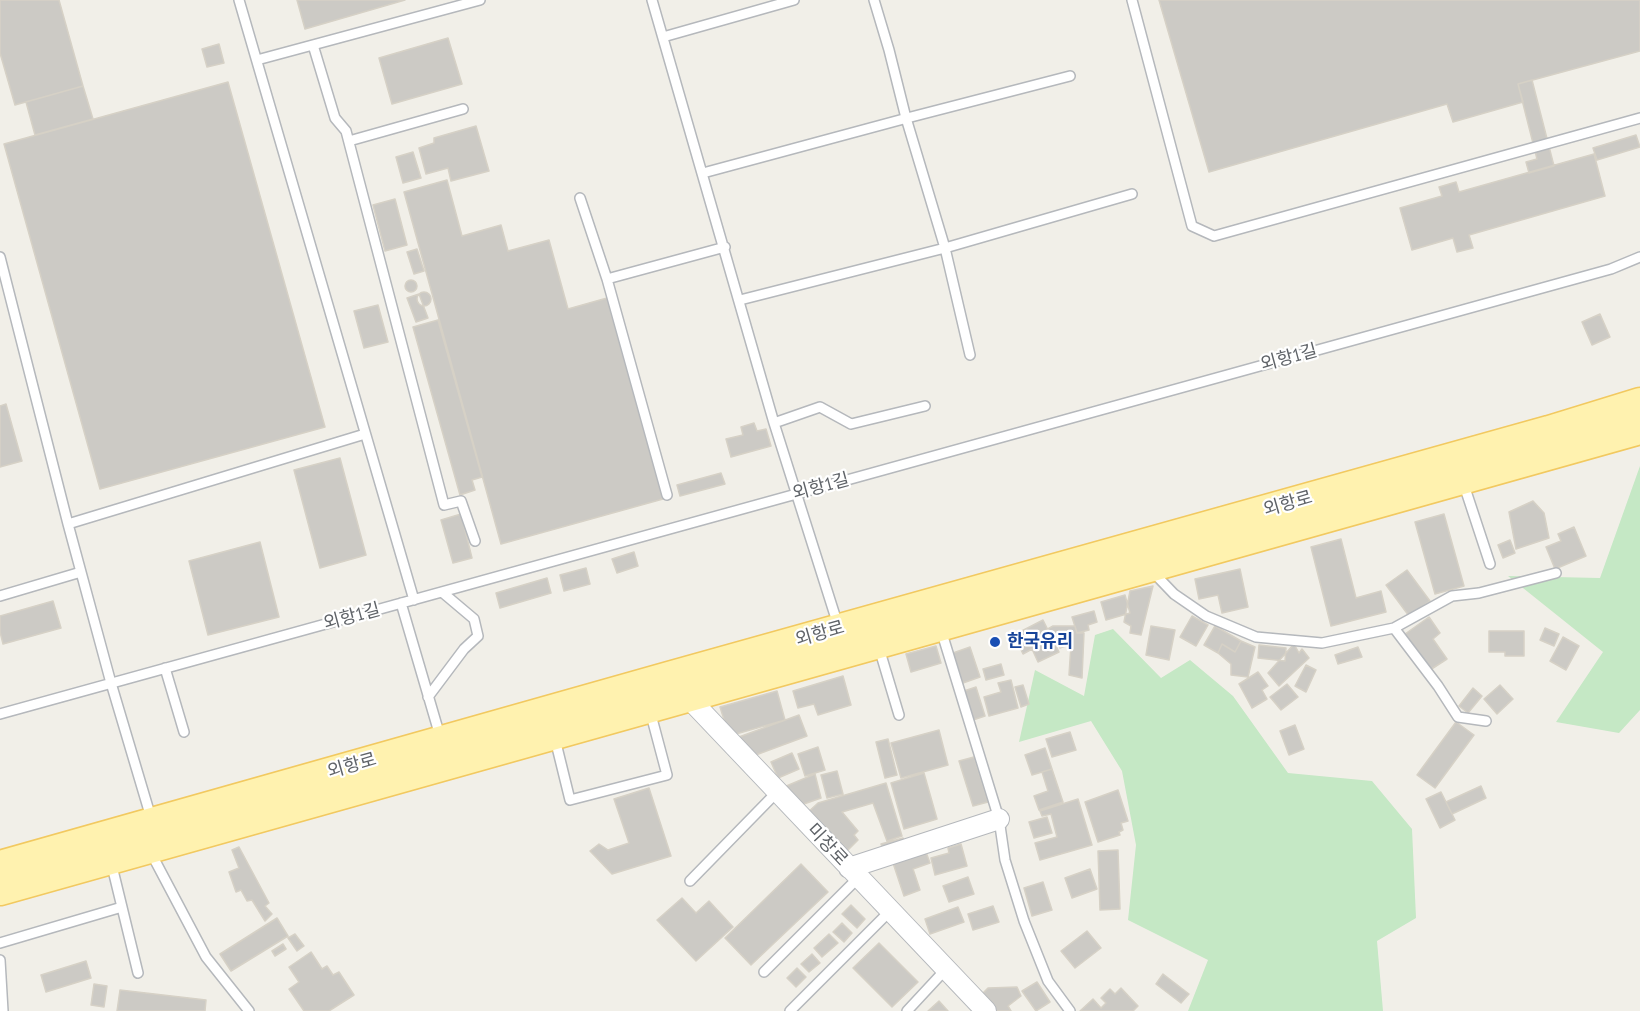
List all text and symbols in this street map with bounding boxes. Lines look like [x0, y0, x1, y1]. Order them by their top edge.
street label: 외항1길 [1258, 340, 1320, 376]
street label: 외항1길 [790, 469, 852, 505]
street label: 외항로 [1261, 487, 1315, 521]
street label: 외항1길 [321, 599, 383, 635]
street label: 외항로 [793, 617, 847, 651]
place label: 한국유리 [1007, 631, 1073, 653]
marker: 한국유리 [988, 635, 1002, 649]
street label: 외항로 [325, 749, 379, 783]
street label: 미창로 [802, 819, 852, 871]

